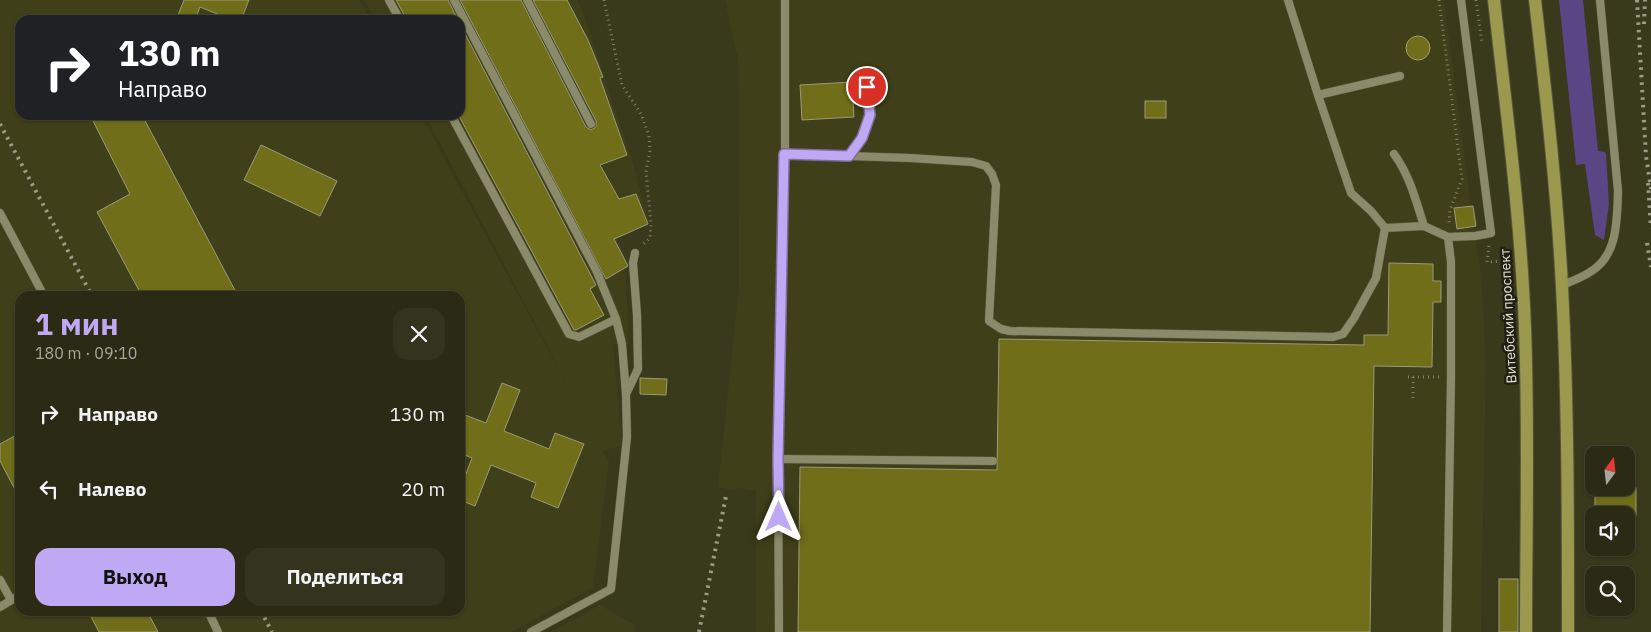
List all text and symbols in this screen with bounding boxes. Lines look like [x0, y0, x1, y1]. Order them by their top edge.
text: 130 m [118, 30, 221, 76]
icon: right [35, 35, 100, 100]
pin [846, 66, 888, 108]
icon: arrive [853, 73, 881, 101]
text: Направо [118, 74, 207, 103]
street label: Витебский проспект [1495, 248, 1521, 384]
text: 1 мин [35, 304, 119, 343]
button: close [393, 308, 445, 360]
text: 180 m · 09:10 [35, 343, 137, 363]
icon: right [35, 400, 63, 428]
text: Направо [78, 402, 158, 426]
text: 130 m [390, 402, 445, 426]
north arrow [1585, 446, 1635, 496]
map controls [1585, 446, 1635, 616]
icon: left [35, 475, 63, 503]
text: Налево [78, 477, 147, 501]
text: 20 m [401, 477, 445, 501]
position arrow [752, 490, 804, 542]
button: sound [1585, 506, 1635, 556]
button: Выход [35, 548, 235, 606]
button: Поделиться [245, 548, 445, 606]
button: search [1585, 566, 1635, 616]

